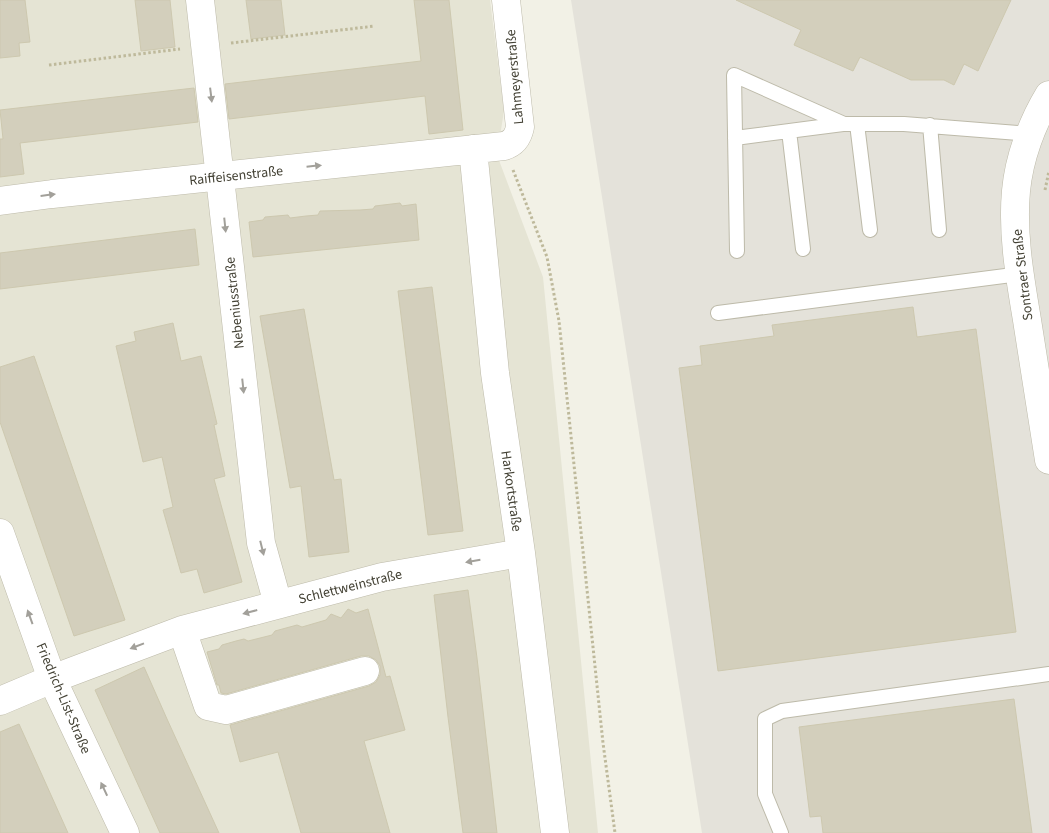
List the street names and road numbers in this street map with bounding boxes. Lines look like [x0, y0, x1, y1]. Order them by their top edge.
street label: Lahmeyerstraße [501, 29, 529, 125]
street label: Raiffeisenstraße [188, 161, 284, 191]
street label: Sontraer Straße [1007, 228, 1039, 322]
street label: Nebeniusstraße [220, 256, 250, 350]
street label: Harkortstraße [495, 449, 527, 533]
street label: Schlettweinstraße [296, 564, 404, 609]
street label: Friedrich-List-Straße [31, 640, 96, 757]

